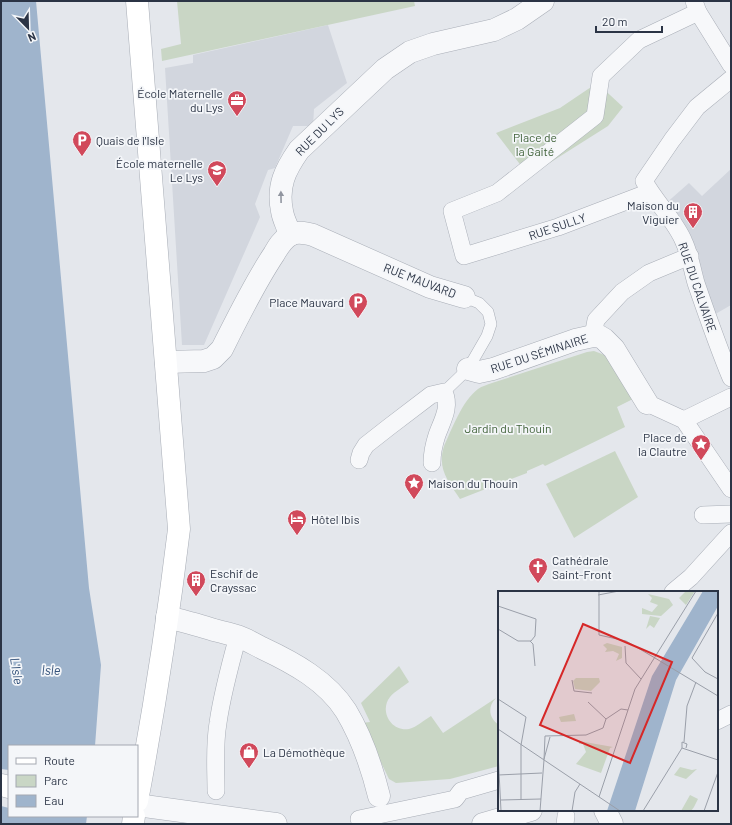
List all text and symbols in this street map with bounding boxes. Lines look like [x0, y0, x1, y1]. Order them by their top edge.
north arrow [8, 8, 48, 48]
scale bar [596, 8, 662, 34]
text: 20 m [602, 14, 628, 28]
text: N [26, 30, 38, 45]
place label: École Maternelle du Lys [137, 86, 223, 114]
office icon: École Maternelle du Lys [226, 89, 248, 117]
street label: RUE DU LYS [292, 104, 346, 158]
parking icon: Quais de l'Isle [71, 129, 93, 157]
park label: Place de la Gaité [513, 130, 557, 158]
place label: Quais de l'Isle [96, 133, 164, 147]
place label: École maternelle Le Lys [116, 156, 203, 184]
school or university icon: École maternelle Le Lys [206, 159, 228, 187]
one-way arrow [278, 190, 284, 203]
place label: Maison du Viguier [627, 198, 680, 226]
building icon: Maison du Viguier [682, 201, 704, 229]
street label: RUE SULLY [526, 210, 588, 242]
street label: RUE DU CALVAIRE [676, 240, 720, 334]
street label: RUE MAUVARD [382, 260, 458, 300]
parking icon: Place Mauvard [347, 291, 369, 319]
place label: Place Mauvard [269, 295, 344, 309]
street label: RUE DU SÉMINAIRE [489, 331, 589, 375]
park label: Jardin du Thouin [465, 421, 551, 435]
place label: Place de la Clautre [638, 430, 687, 458]
place icon: Place de la Clautre [690, 433, 712, 461]
place icon: Maison du Thouin [403, 472, 425, 500]
place label: Maison du Thouin [428, 476, 518, 490]
hotel icon: Hôtel Ibis [286, 508, 308, 536]
place label: Hôtel Ibis [311, 512, 360, 526]
place label: Cathédrale Saint-Front [552, 553, 612, 581]
church icon: Cathédrale Saint-Front [527, 556, 549, 584]
place label: Eschif de Crayssac [210, 566, 258, 594]
building icon: Eschif de Crayssac [185, 569, 207, 597]
inset map [498, 591, 718, 811]
water label: L'Isle [7, 656, 27, 686]
water label: Isle [42, 662, 61, 678]
shop icon: La Démothèque [238, 741, 260, 769]
legend [8, 745, 138, 817]
place label: La Démothèque [263, 745, 345, 759]
text: Route [44, 753, 75, 767]
text: Parc [44, 773, 68, 787]
text: Eau [44, 793, 64, 807]

